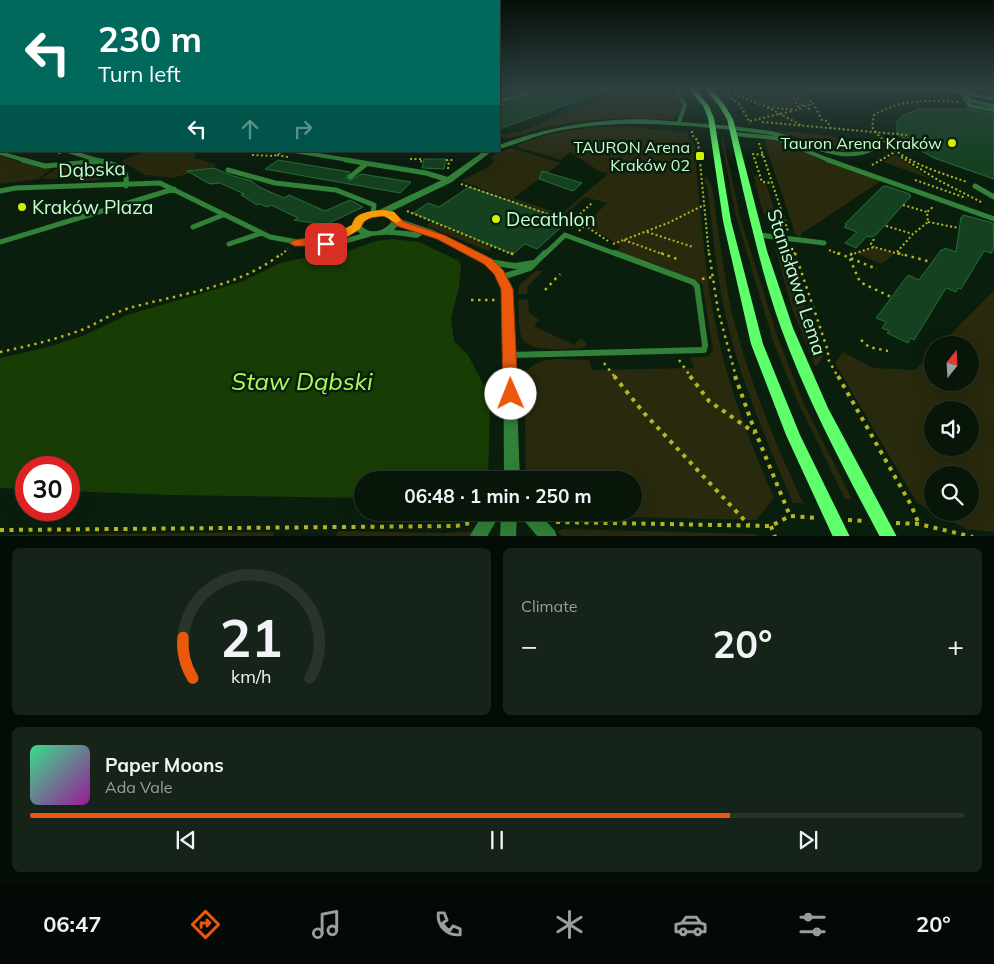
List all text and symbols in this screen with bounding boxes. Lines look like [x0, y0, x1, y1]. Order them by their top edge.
text: 230 m [98, 17, 202, 61]
icon: left [15, 20, 80, 85]
text: Turn left [98, 60, 181, 88]
icon: left [183, 115, 211, 143]
icon: ahead [236, 115, 264, 143]
icon: right [289, 115, 317, 143]
place label: Tauron Arena Kraków [781, 133, 942, 153]
place label: TAURON Arena Kraków 02 [574, 137, 690, 175]
marker: Tauron Arena Kraków [946, 137, 958, 149]
marker: TAURON Arena Kraków 02 [694, 150, 706, 162]
street label: Dąbska [58, 156, 126, 182]
place label: Kraków Plaza [32, 195, 153, 219]
marker: Kraków Plaza [16, 201, 28, 213]
street label: Stanisława Lema [762, 206, 832, 358]
place label: Decathlon [506, 207, 596, 231]
marker: Decathlon [490, 213, 502, 225]
pin [305, 223, 347, 265]
icon: arrive [312, 230, 340, 258]
north arrow [924, 336, 979, 391]
map controls [924, 336, 979, 521]
water label: Staw Dąbski [231, 366, 373, 396]
position arrow [484, 367, 536, 419]
button: sound [924, 401, 979, 456]
speed limit sign: 30 [15, 456, 80, 521]
button: search [924, 466, 979, 521]
text: 06:48 · 1 min · 250 m [404, 484, 592, 508]
text: Climate [521, 596, 577, 616]
text: 21 [220, 605, 283, 670]
text: 20° [712, 620, 773, 668]
text: − [521, 628, 538, 663]
text: + [947, 628, 964, 663]
text: km/h [231, 665, 272, 687]
text: Paper Moons [105, 753, 224, 777]
text: Ada Vale [105, 777, 172, 797]
icon: previous [172, 826, 200, 854]
icon: pause [483, 826, 511, 854]
icon: next [794, 826, 822, 854]
icon: directions [188, 907, 223, 942]
icon: music [309, 907, 344, 942]
icon: phone [431, 907, 466, 942]
icon: climate [552, 907, 587, 942]
icon: car [673, 907, 708, 942]
icon: filters [795, 907, 830, 942]
text: 06:47 [43, 910, 101, 938]
text: 20° [916, 910, 951, 938]

